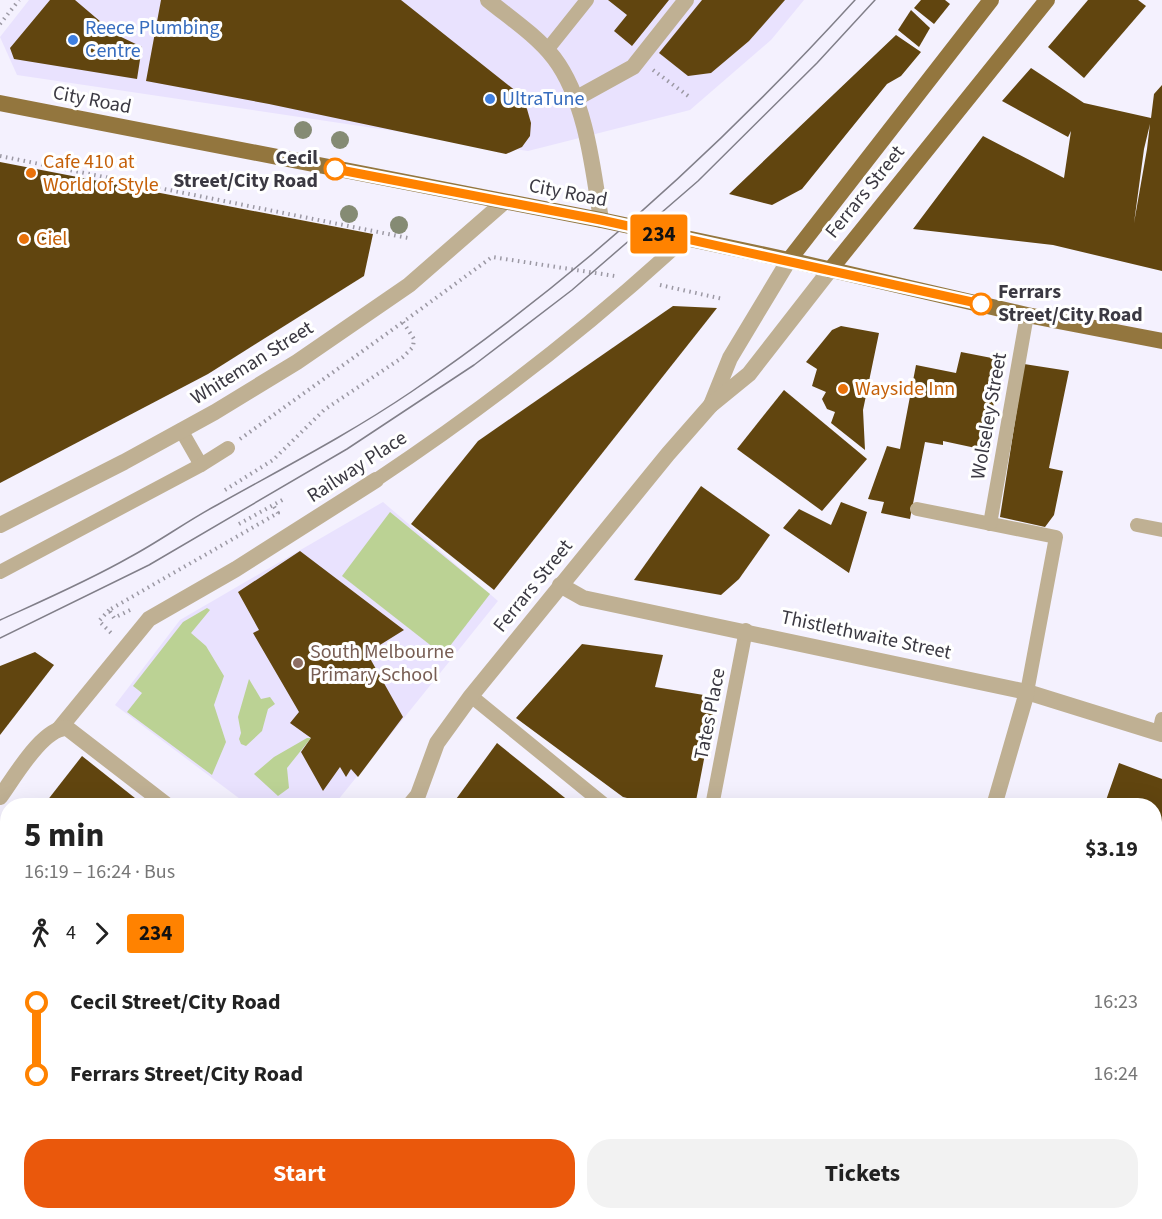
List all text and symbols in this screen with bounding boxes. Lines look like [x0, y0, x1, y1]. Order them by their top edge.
place label: Reece Plumbing Centre [85, 14, 220, 65]
marker: Reece Plumbing Centre [66, 33, 80, 47]
street label: City Road [50, 79, 134, 121]
place label: UltraTune [502, 85, 584, 113]
marker: UltraTune [483, 92, 497, 106]
street label: Ferrars Street [819, 139, 911, 244]
place label: Cecil Street/City Road [173, 144, 318, 195]
place label: Cafe 410 at World of Style [43, 148, 159, 199]
marker: Cecil Street/City Road [324, 158, 346, 180]
marker: Cafe 410 at World of Style [24, 166, 38, 180]
street label: City Road [526, 172, 610, 214]
line badge: 234 [624, 214, 694, 254]
text: 234 [642, 219, 676, 249]
place label: Ciel [36, 225, 67, 253]
marker: Ciel [17, 232, 31, 246]
place label: Ferrars Street/City Road [998, 278, 1143, 329]
marker: Ferrars Street/City Road [970, 293, 992, 315]
street label: Whiteman Street [185, 314, 319, 412]
street label: Wolseley Street [964, 350, 1014, 482]
place label: Wayside Inn [855, 375, 955, 403]
marker: Wayside Inn [836, 382, 850, 396]
street label: Railway Place [302, 424, 413, 510]
street label: Ferrars Street [487, 533, 579, 638]
street label: Thistlethwaite Street [778, 603, 954, 667]
place label: South Melbourne Primary School [310, 638, 454, 689]
marker: South Melbourne Primary School [291, 656, 305, 670]
street label: Tates Place [687, 666, 733, 762]
text: 5 min [24, 812, 104, 859]
text: $3.19 [1085, 833, 1138, 865]
text: 16:19 – 16:24 · Bus [24, 858, 175, 886]
icon: walk [24, 917, 57, 950]
icon: forward [85, 917, 118, 950]
text: 234 [139, 918, 172, 948]
text: 4 [66, 919, 76, 947]
text: Cecil Street/City Road [70, 986, 281, 1018]
text: 16:23 [1093, 988, 1138, 1016]
text: Ferrars Street/City Road [70, 1058, 303, 1090]
text: 16:24 [1093, 1060, 1138, 1088]
button: Start [24, 1139, 575, 1208]
button: Tickets [587, 1139, 1138, 1208]

